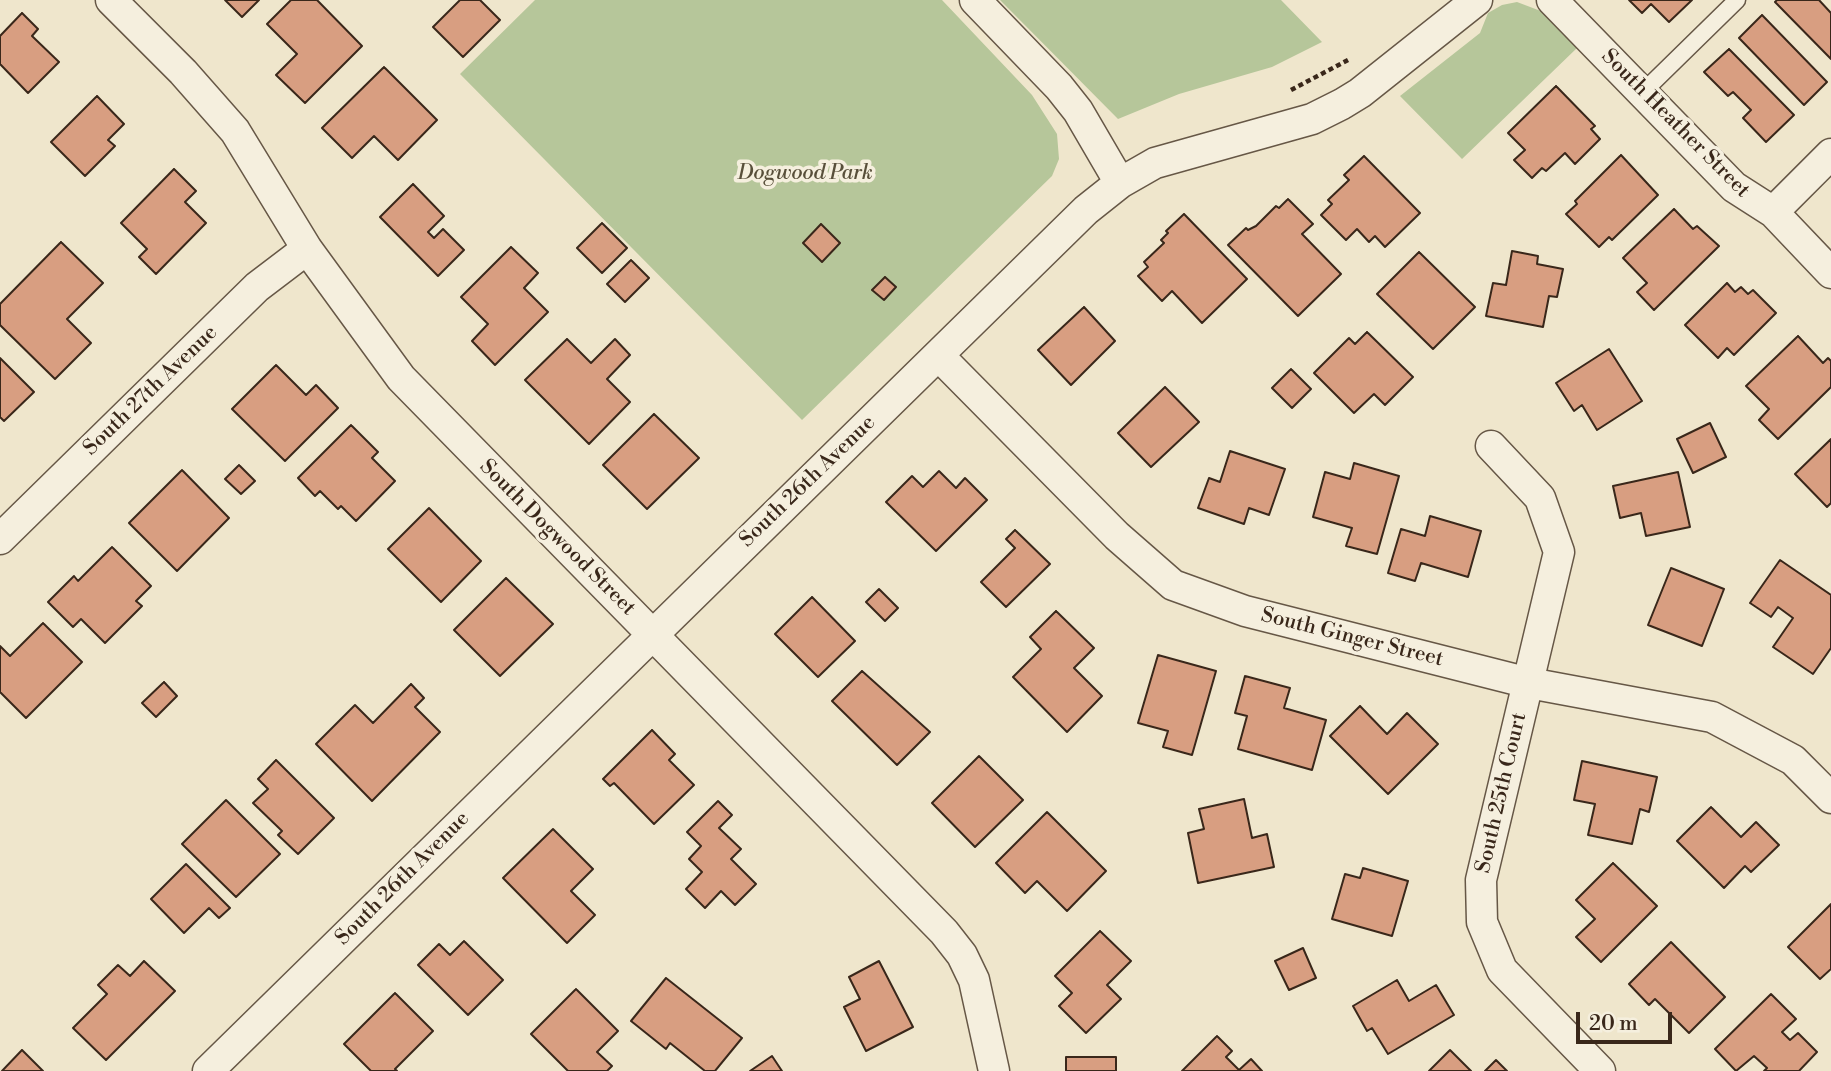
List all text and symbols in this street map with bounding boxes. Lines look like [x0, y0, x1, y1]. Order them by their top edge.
street label: South Heather Street [1596, 45, 1754, 203]
park label: Dogwood Park [737, 161, 873, 187]
street label: South 27th Avenue [79, 321, 223, 461]
street label: South 26th Avenue [735, 411, 881, 553]
street label: South Dogwood Street [474, 455, 640, 621]
street label: South Ginger Street [1258, 603, 1446, 673]
street label: South 25th Court [1471, 710, 1533, 876]
street label: South 26th Avenue [331, 807, 475, 951]
scale bar [1579, 998, 1675, 1042]
text: 20 m [1589, 1011, 1638, 1037]

